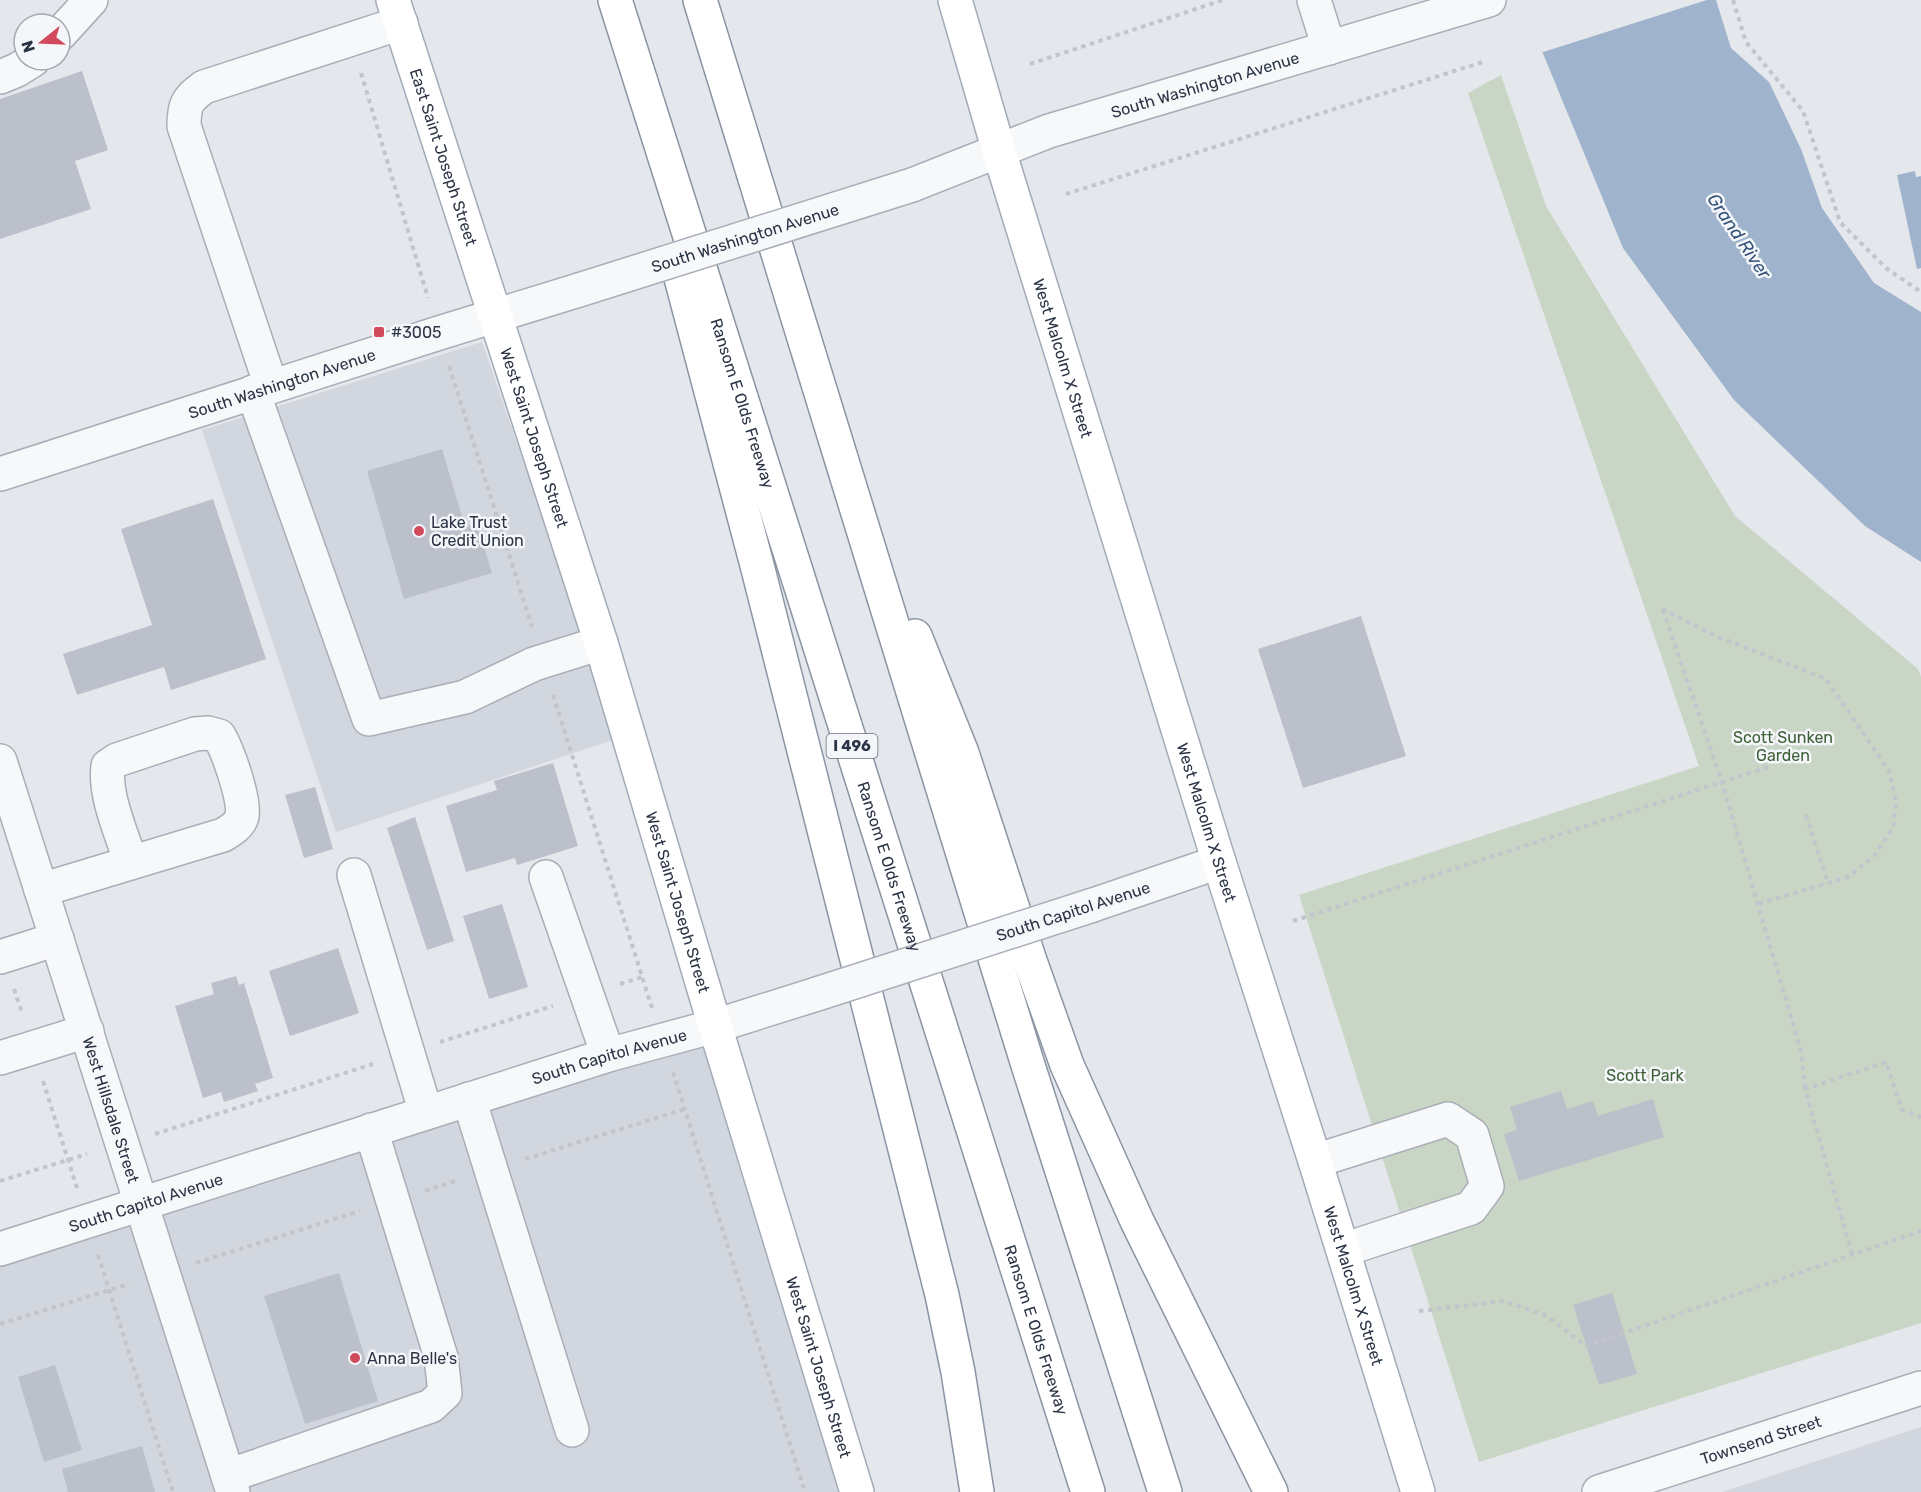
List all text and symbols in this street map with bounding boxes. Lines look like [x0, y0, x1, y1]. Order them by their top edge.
north arrow [12, 12, 72, 72]
text: N [17, 38, 39, 55]
street label: South Washington Avenue [1109, 48, 1302, 122]
street label: East Saint Joseph Street [406, 66, 481, 248]
water label: Grand River [1702, 189, 1776, 284]
street label: South Washington Avenue [649, 200, 841, 277]
street label: West Malcolm X Street [1029, 276, 1096, 440]
street label: Ransom E Olds Freeway [706, 316, 778, 491]
place label: #3005 [391, 323, 442, 342]
marker: #3005 [372, 325, 386, 339]
street label: South Washington Avenue [186, 345, 378, 423]
street label: West Saint Joseph Street [496, 345, 572, 530]
place label: Lake Trust Credit Union [431, 513, 524, 550]
marker: Lake Trust Credit Union [412, 524, 426, 538]
park label: Scott Sunken Garden [1733, 728, 1833, 765]
road number: I 496 [826, 734, 878, 758]
street label: West Malcolm X Street [1173, 741, 1240, 904]
street label: Ransom E Olds Freeway [853, 779, 925, 954]
street label: West Saint Joseph Street [642, 809, 714, 995]
street label: South Capitol Avenue [994, 878, 1152, 945]
street label: South Capitol Avenue [530, 1025, 689, 1089]
street label: West Hillsdale Street [78, 1034, 143, 1185]
park label: Scott Park [1606, 1066, 1685, 1085]
street label: South Capitol Avenue [67, 1170, 225, 1236]
street label: West Malcolm X Street [1320, 1204, 1387, 1368]
street label: Ransom E Olds Freeway [1000, 1242, 1072, 1418]
street label: West Saint Joseph Street [782, 1274, 855, 1460]
place label: Anna Belle's [367, 1349, 457, 1368]
marker: Anna Belle's [348, 1351, 362, 1365]
street label: Townsend Street [1698, 1412, 1824, 1469]

